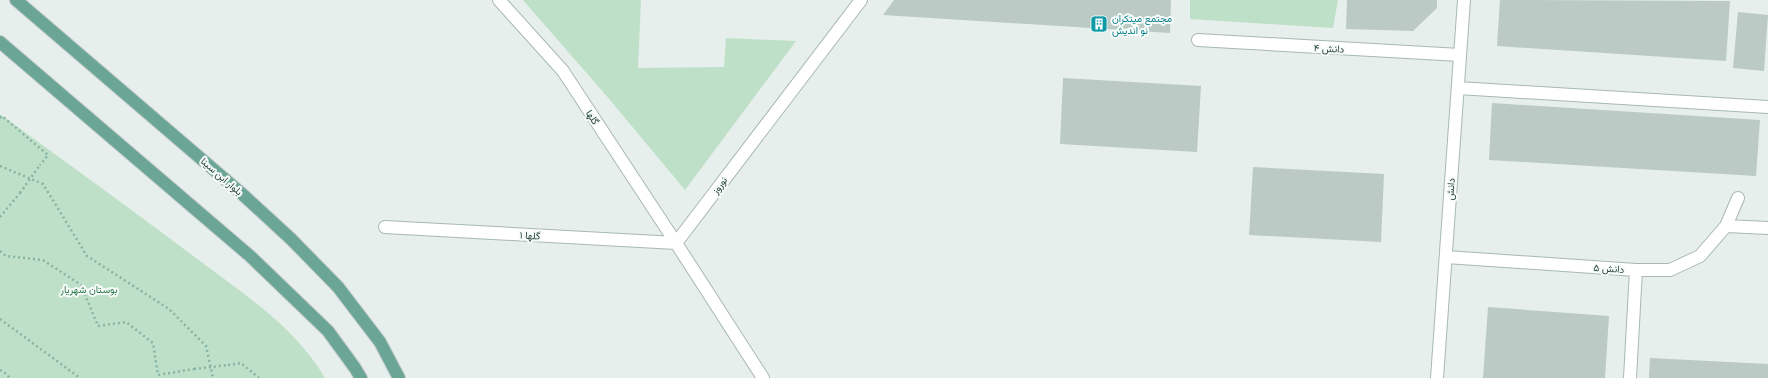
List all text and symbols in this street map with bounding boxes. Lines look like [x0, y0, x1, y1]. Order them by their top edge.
place label: مجتمع میتکران نو اندیش [1112, 12, 1172, 37]
building icon: مجتمع میتکران نو اندیش [1089, 14, 1109, 34]
street label: دانش ۴ [1313, 41, 1345, 56]
street label: گلها [583, 107, 602, 128]
street label: بلوار ابن سینا [198, 155, 245, 198]
street label: نوروز [708, 174, 730, 197]
street label: دانش [1443, 177, 1458, 201]
street label: گلها ۱ [519, 228, 541, 243]
street label: دانش ۵ [1593, 261, 1625, 276]
park label: بوستان شهریار [60, 283, 118, 296]

